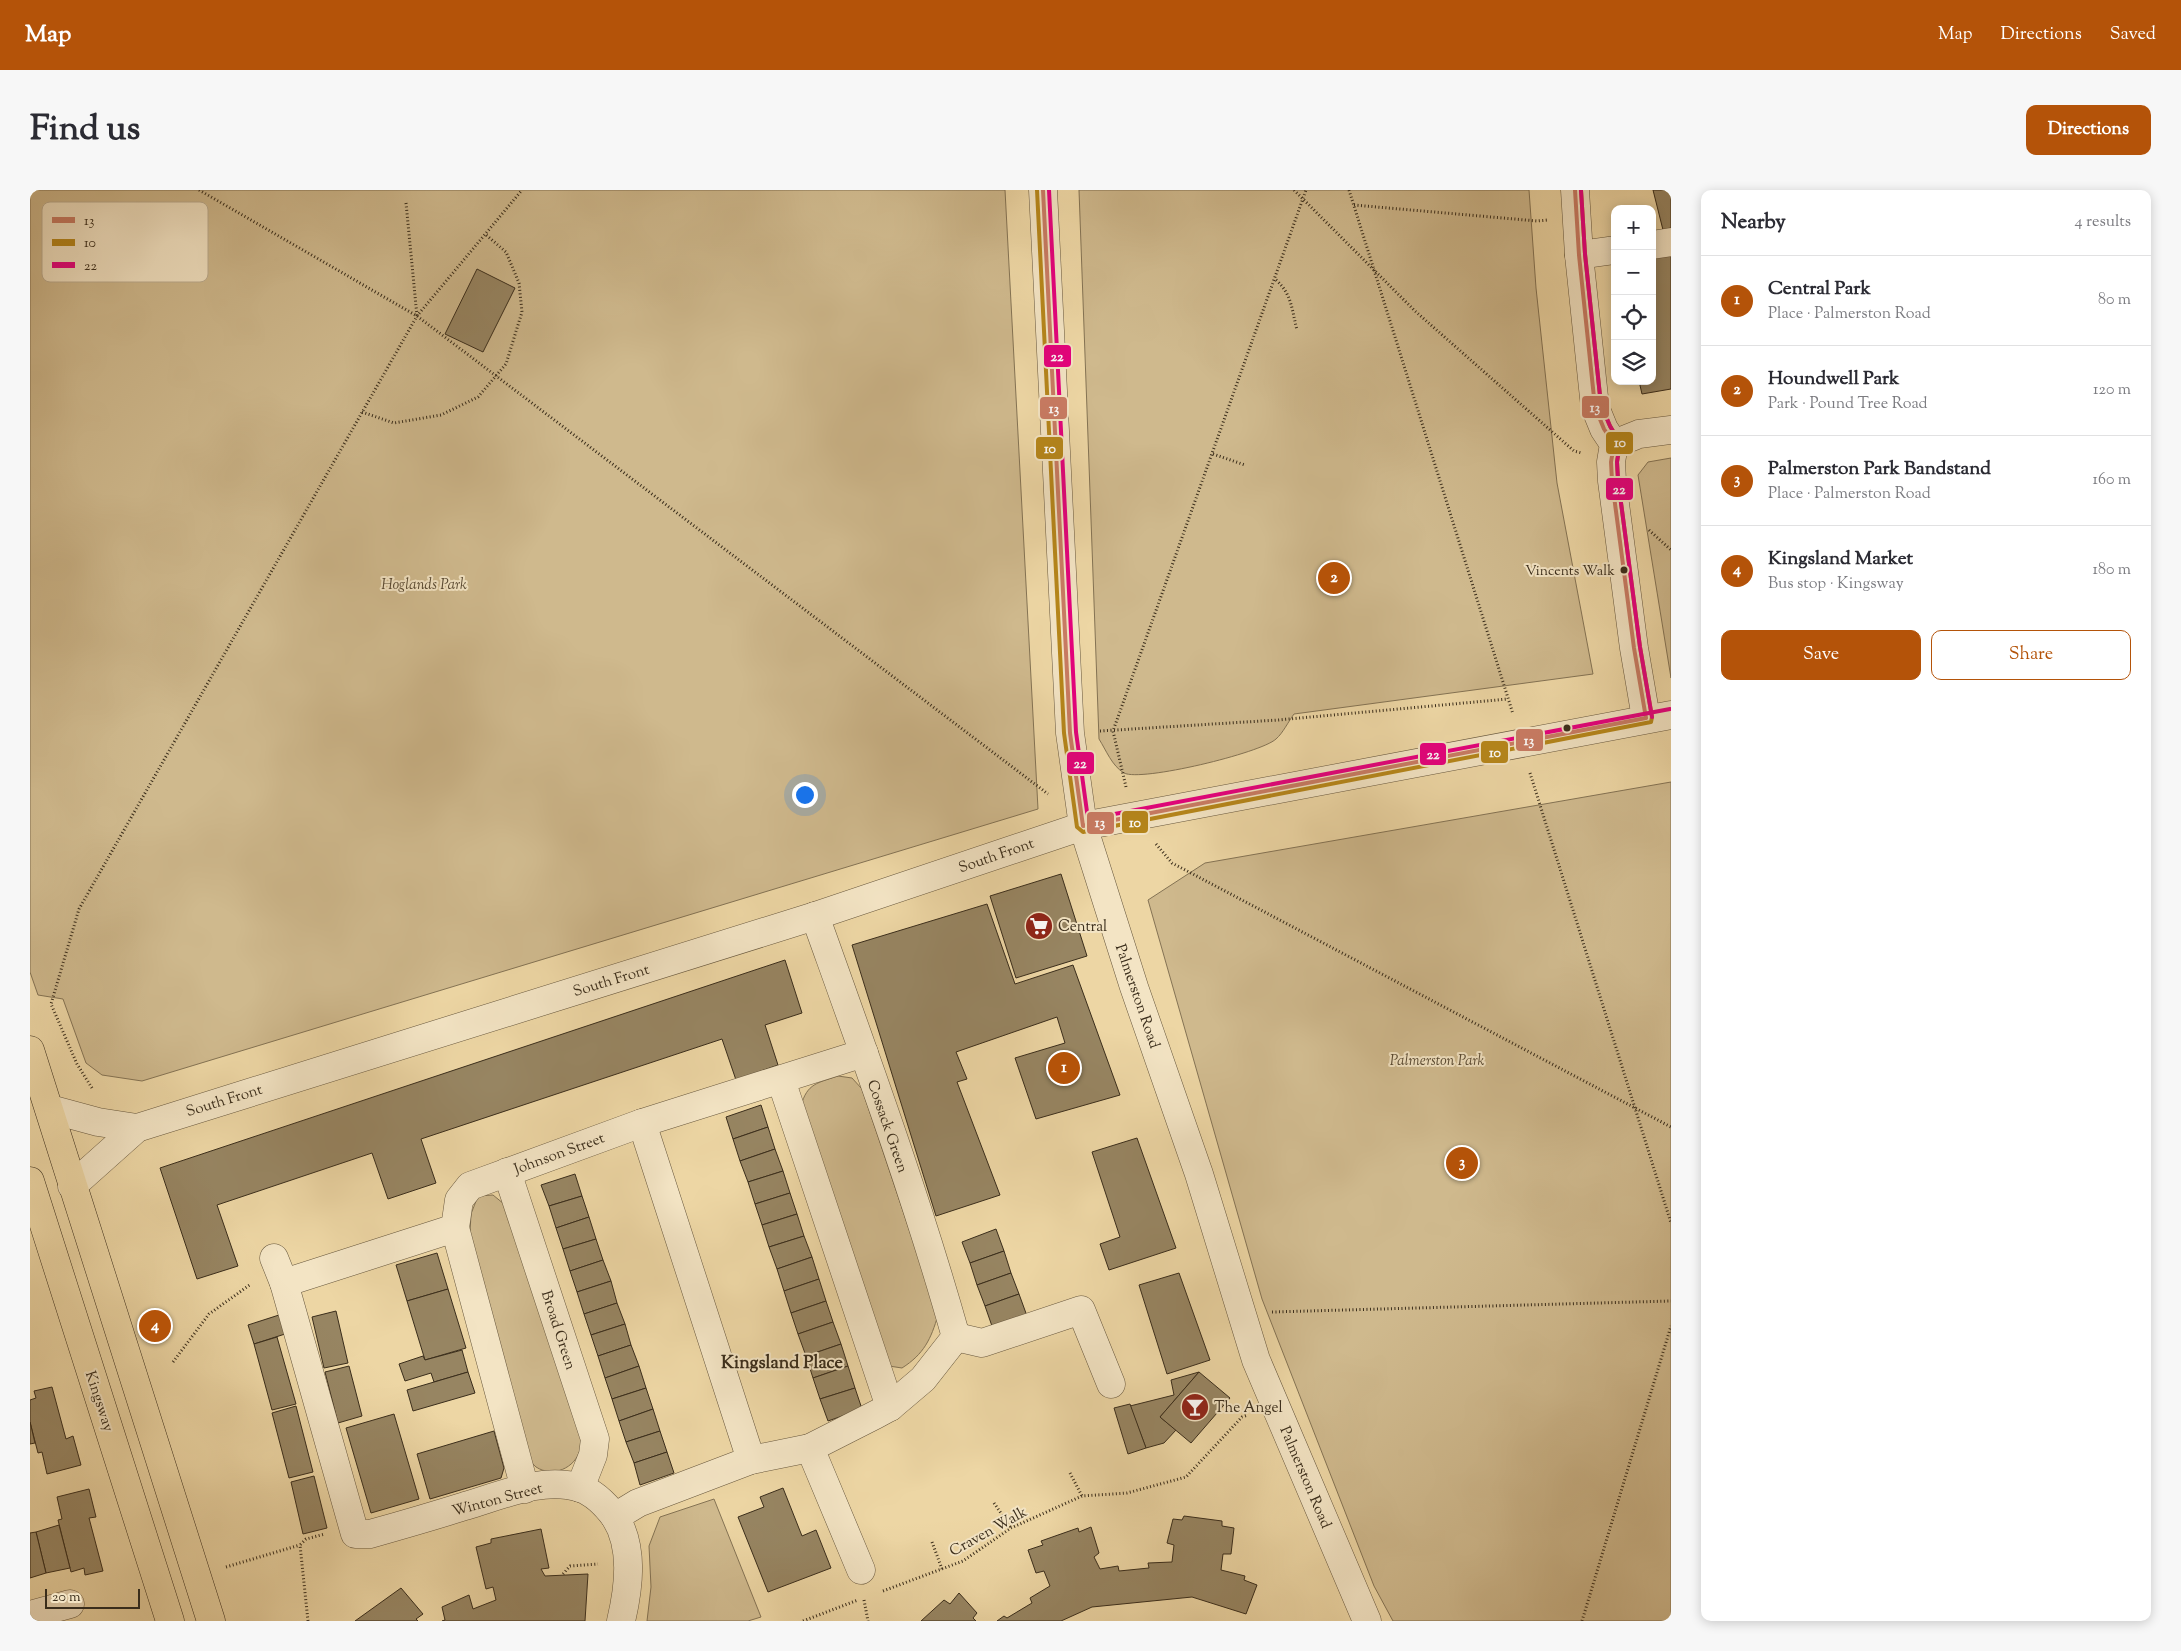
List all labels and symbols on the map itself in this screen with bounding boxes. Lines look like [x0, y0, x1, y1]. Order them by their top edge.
legend [42, 202, 208, 282]
text: 13 [84, 212, 95, 232]
text: 10 [84, 234, 96, 254]
text: 22 [84, 257, 98, 277]
line badge: 22 [1043, 344, 1072, 368]
text: 22 [1050, 348, 1064, 368]
line badge: 13 [1581, 395, 1610, 419]
line badge: 13 [1039, 396, 1068, 420]
text: 13 [1590, 399, 1601, 419]
text: 13 [1049, 400, 1060, 420]
line badge: 10 [1605, 431, 1634, 455]
text: 10 [1614, 434, 1627, 454]
line badge: 10 [1035, 436, 1064, 460]
text: 10 [1044, 440, 1057, 460]
line badge: 22 [1605, 477, 1634, 501]
text: 22 [1612, 481, 1626, 501]
pin: 2 [1318, 559, 1350, 597]
place label: Vincents Walk [1525, 562, 1615, 582]
marker: Vincents Walk [1619, 565, 1629, 575]
park label: Hoglands Park [381, 575, 467, 596]
unlabelled marker [1562, 723, 1572, 733]
line badge: 13 [1515, 728, 1544, 752]
text: 13 [1524, 732, 1535, 752]
line badge: 10 [1480, 740, 1509, 764]
line badge: 22 [1419, 742, 1447, 766]
text: 10 [1489, 744, 1502, 764]
text: 22 [1426, 746, 1440, 766]
line badge: 22 [1066, 751, 1095, 775]
text: 22 [1073, 755, 1087, 775]
your location [792, 782, 818, 808]
line badge: 10 [1121, 810, 1149, 834]
line badge: 13 [1086, 811, 1115, 835]
text: 13 [1095, 814, 1106, 834]
text: 10 [1129, 814, 1142, 834]
street label: South Front [956, 834, 1037, 879]
supermarket icon: Central [1024, 911, 1054, 941]
place label: Central [1058, 917, 1107, 938]
street label: Palmerston Road [1109, 941, 1164, 1052]
street label: South Front [571, 960, 652, 1003]
pin: 1 [1048, 1049, 1080, 1087]
park label: Palmerston Park [1390, 1051, 1484, 1072]
street label: Cossack Green [861, 1077, 912, 1176]
street label: South Front [184, 1080, 265, 1123]
street label: Johnson Street [510, 1128, 608, 1181]
pin: 3 [1446, 1144, 1478, 1182]
street label: Broad Green [535, 1288, 580, 1373]
pin: 4 [139, 1307, 171, 1345]
district label: Kingsland Place [721, 1351, 844, 1377]
street label: Kingsway [79, 1369, 118, 1435]
bar icon: The Angel [1180, 1392, 1210, 1422]
place label: The Angel [1214, 1398, 1283, 1419]
street label: Palmerston Road [1274, 1423, 1336, 1532]
street label: Winton Street [450, 1478, 545, 1523]
street label: Craven Walk [946, 1502, 1031, 1562]
scale bar [45, 1586, 140, 1609]

